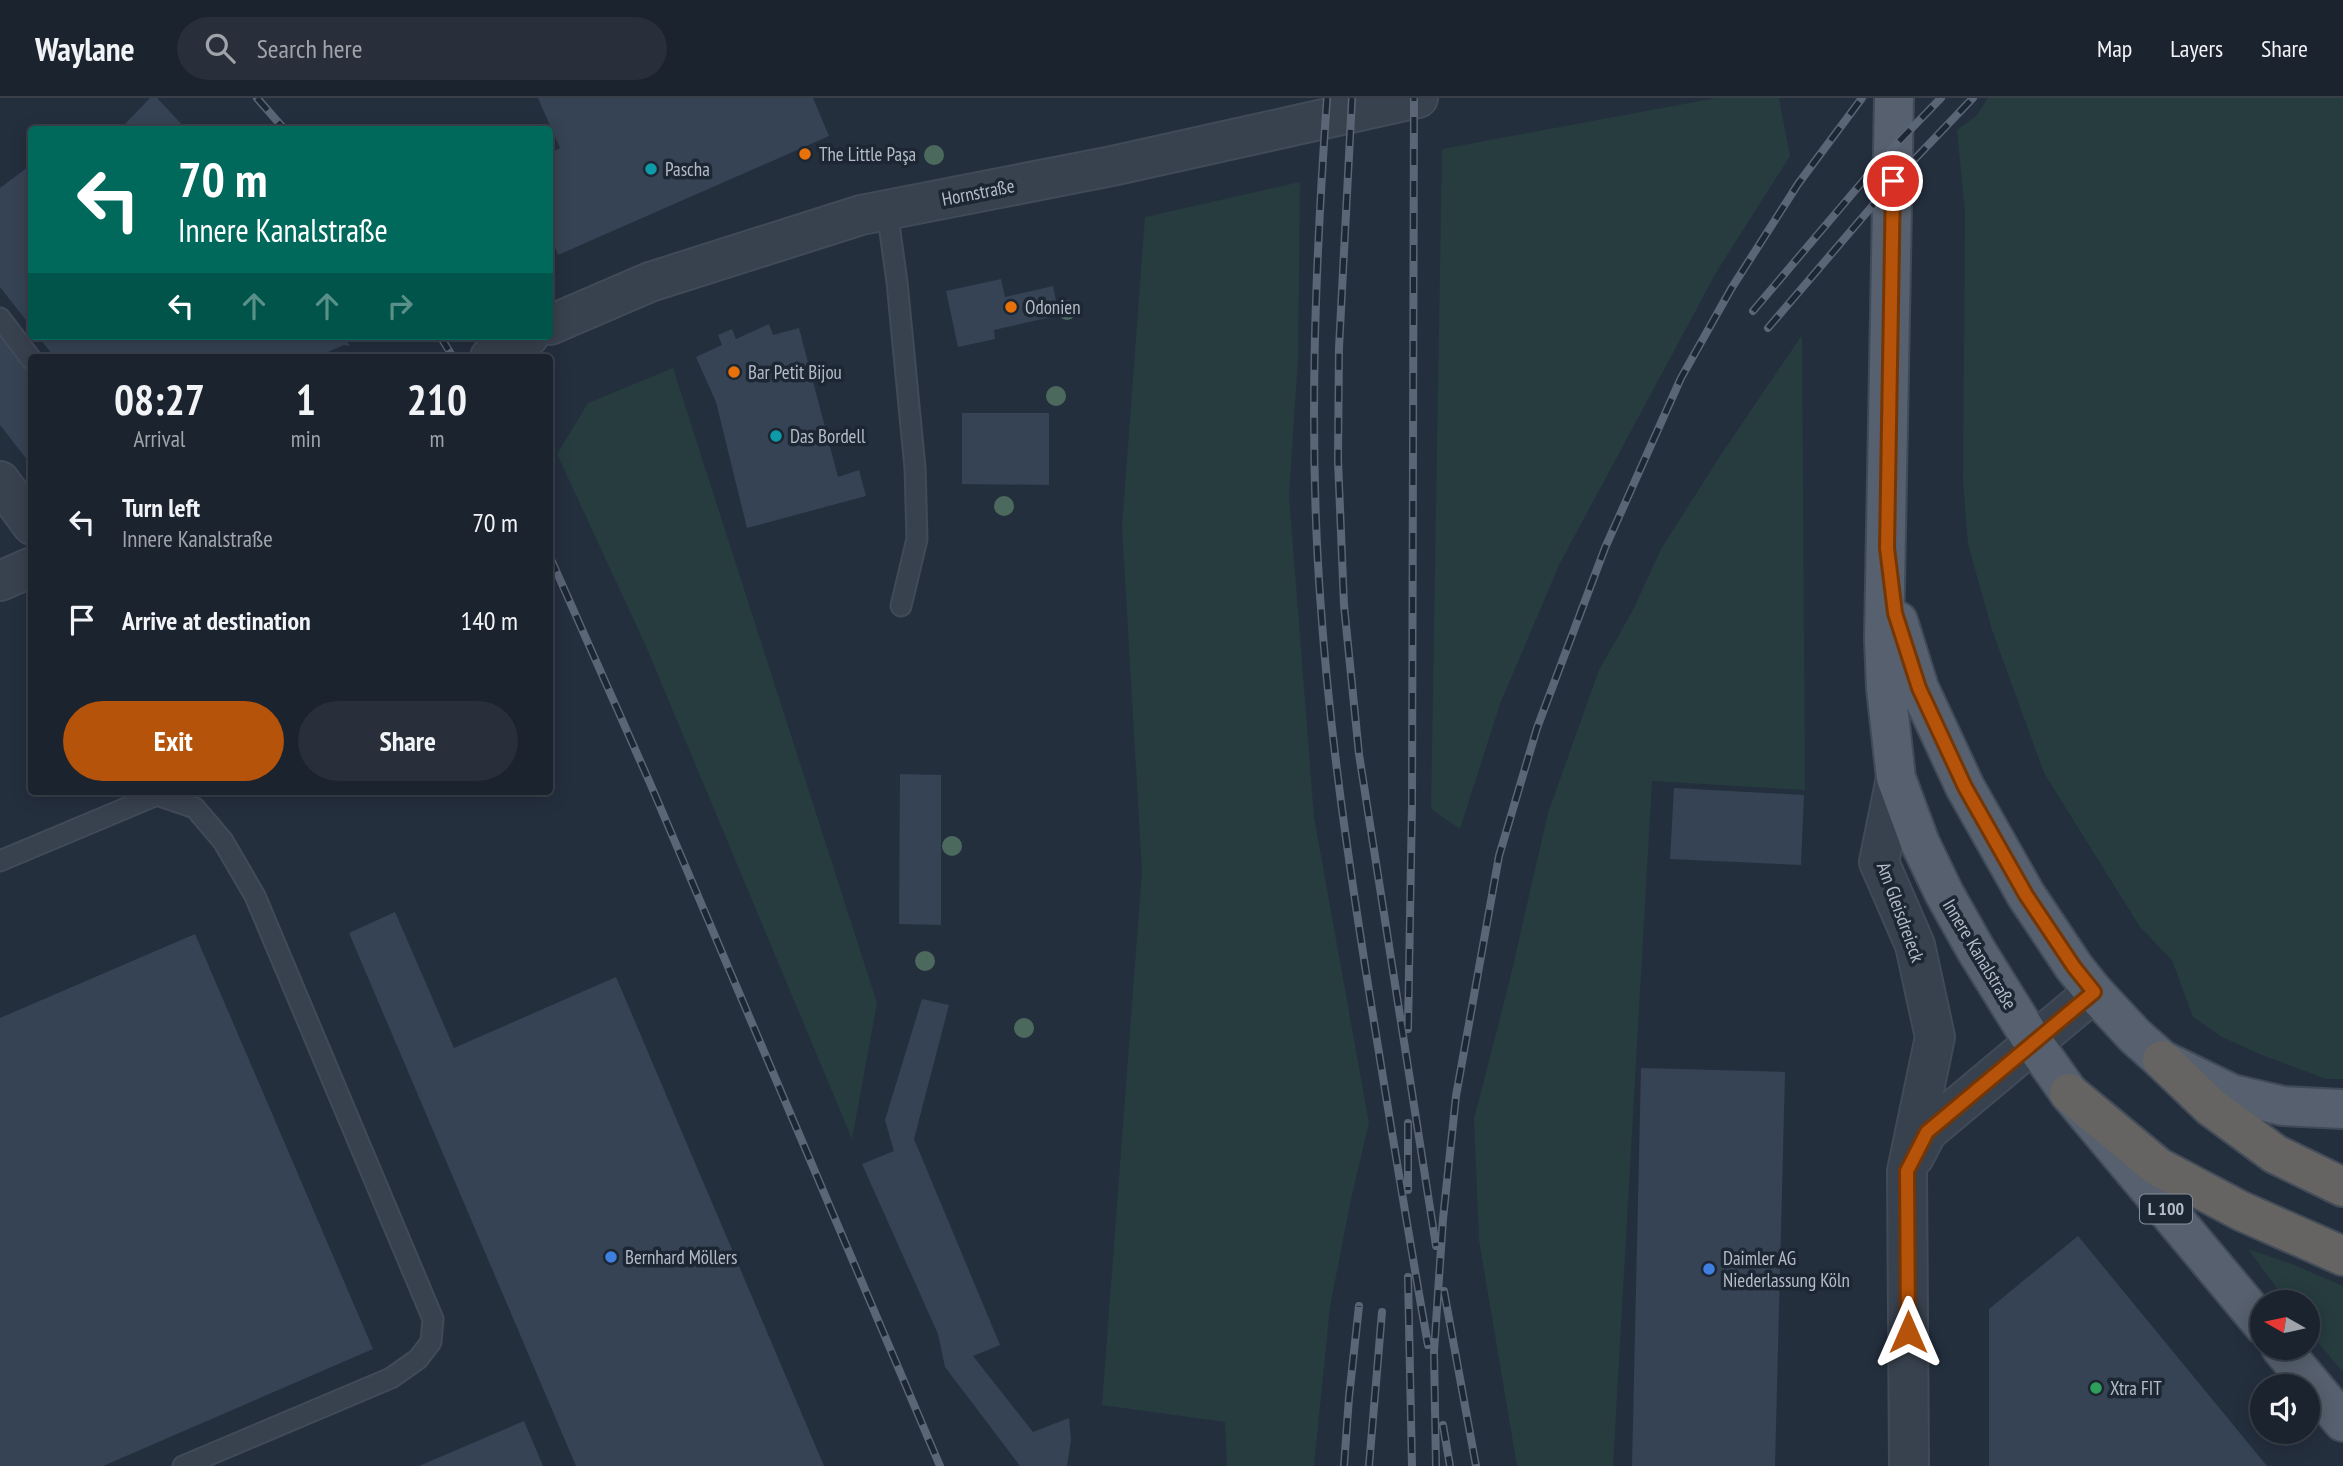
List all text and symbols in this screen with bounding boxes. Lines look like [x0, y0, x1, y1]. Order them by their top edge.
search box [177, 17, 667, 80]
text: Waylane [35, 27, 135, 70]
icon: search [201, 29, 239, 67]
text: Search here [257, 32, 362, 65]
text: Map [2097, 33, 2132, 64]
text: Layers [2170, 33, 2223, 64]
text: Share [2261, 33, 2308, 64]
place label: The Little Paşa [819, 142, 916, 166]
marker: The Little Paşa [797, 146, 813, 162]
text: 70 m [178, 147, 267, 211]
pin [1863, 151, 1923, 211]
icon: left [63, 154, 154, 245]
place label: Pascha [665, 157, 710, 181]
marker: Pascha [643, 161, 659, 177]
icon: arrive [1874, 162, 1912, 200]
street label: Hornstraße [940, 173, 1017, 211]
text: Innere Kanalstraße [178, 209, 388, 251]
icon: left [162, 287, 200, 325]
icon: ahead [235, 287, 273, 325]
icon: ahead [308, 287, 346, 325]
icon: right [381, 287, 419, 325]
place label: Odonien [1025, 295, 1081, 319]
marker: Odonien [1003, 299, 1019, 315]
place label: Bar Petit Bijou [748, 360, 842, 384]
marker: Bar Petit Bijou [726, 364, 742, 380]
text: 08:27 [114, 372, 205, 427]
text: 1 [296, 372, 316, 427]
text: 210 [407, 372, 467, 427]
text: Arrival [133, 424, 185, 453]
text: min [291, 424, 321, 453]
text: m [429, 424, 444, 453]
place label: Das Bordell [790, 424, 866, 448]
marker: Das Bordell [768, 428, 784, 444]
text: Turn left [122, 491, 200, 524]
icon: left [63, 503, 101, 541]
text: 70 m [472, 506, 518, 539]
text: Innere Kanalstraße [122, 524, 273, 553]
icon: arrive [63, 601, 101, 639]
text: Arrive at destination [122, 604, 311, 637]
text: 140 m [460, 604, 518, 637]
button: Exit [63, 701, 284, 781]
button: Share [298, 701, 518, 781]
street label: Am Gleisdreieck [1872, 859, 1930, 966]
street label: Innere Kanalstraße [1938, 894, 2022, 1014]
road number: L 100 [2140, 1194, 2192, 1224]
place label: Bernhard Möllers [625, 1245, 737, 1269]
place label: Daimler AG Niederlassung Köln [1723, 1246, 1850, 1292]
marker: Bernhard Möllers [603, 1249, 619, 1265]
marker: Daimler AG Niederlassung Köln [1701, 1261, 1717, 1277]
north arrow [2250, 1290, 2320, 1360]
map controls [2250, 1290, 2320, 1444]
position arrow [1871, 1295, 1945, 1369]
button: sound [2250, 1374, 2320, 1444]
place label: Xtra FIT [2110, 1376, 2162, 1400]
marker: Xtra FIT [2088, 1380, 2104, 1396]

